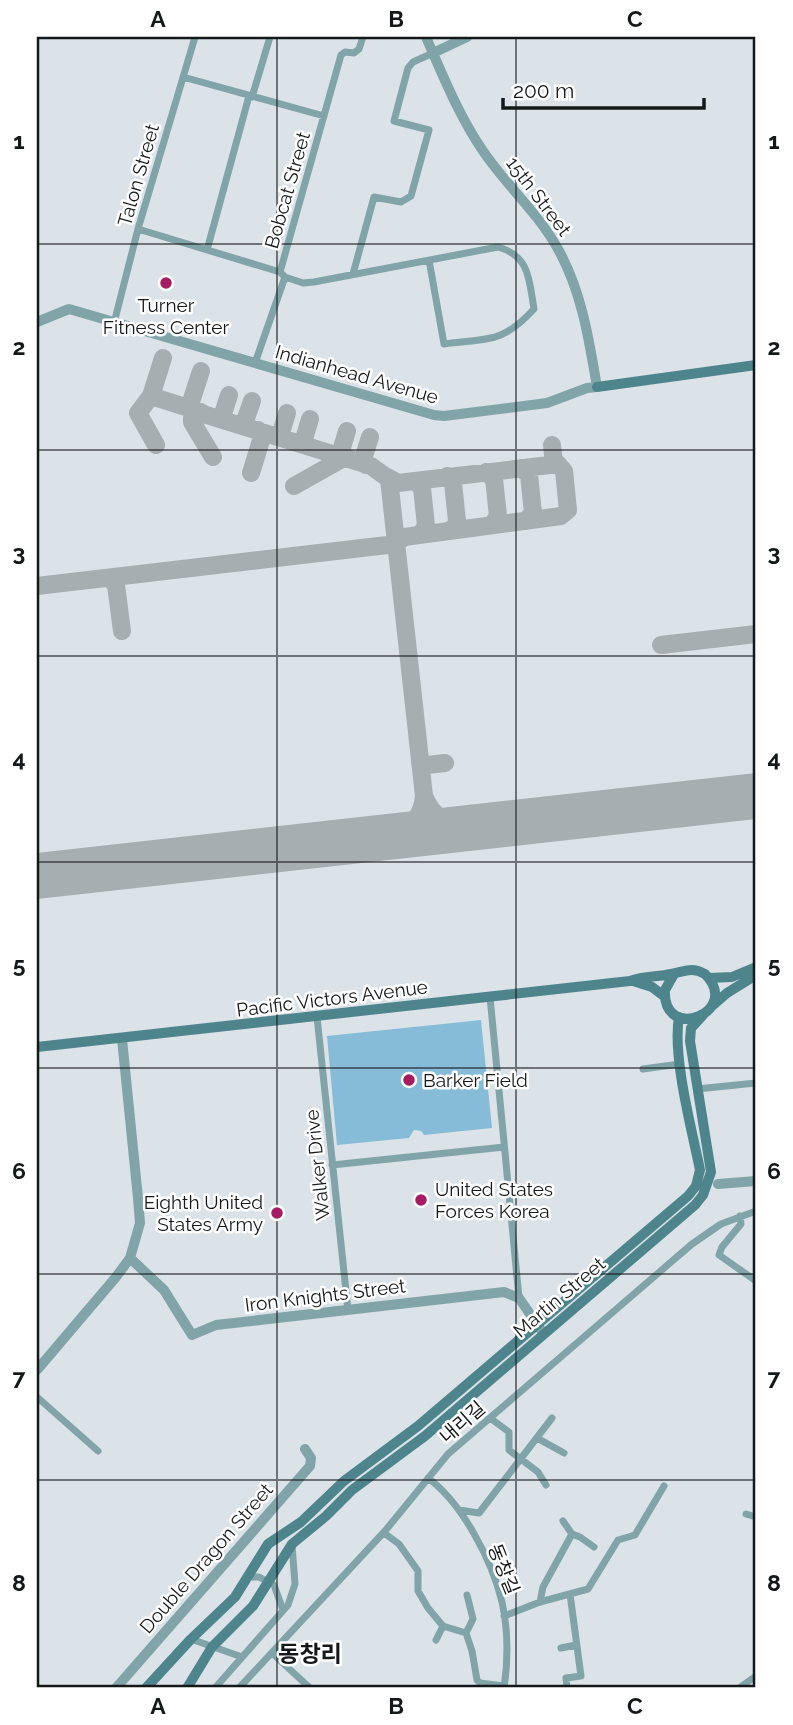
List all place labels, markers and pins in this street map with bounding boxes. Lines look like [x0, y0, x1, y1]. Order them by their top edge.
marker: Turner Fitness Center [158, 275, 174, 291]
place label: Turner Fitness Center [103, 294, 229, 338]
place label: Barker Field [423, 1069, 528, 1091]
marker: Barker Field [401, 1072, 417, 1088]
place label: United States Forces Korea [435, 1178, 553, 1222]
place label: Eighth United States Army [144, 1191, 263, 1235]
marker: United States Forces Korea [413, 1192, 429, 1208]
marker: Eighth United States Army [269, 1205, 285, 1221]

